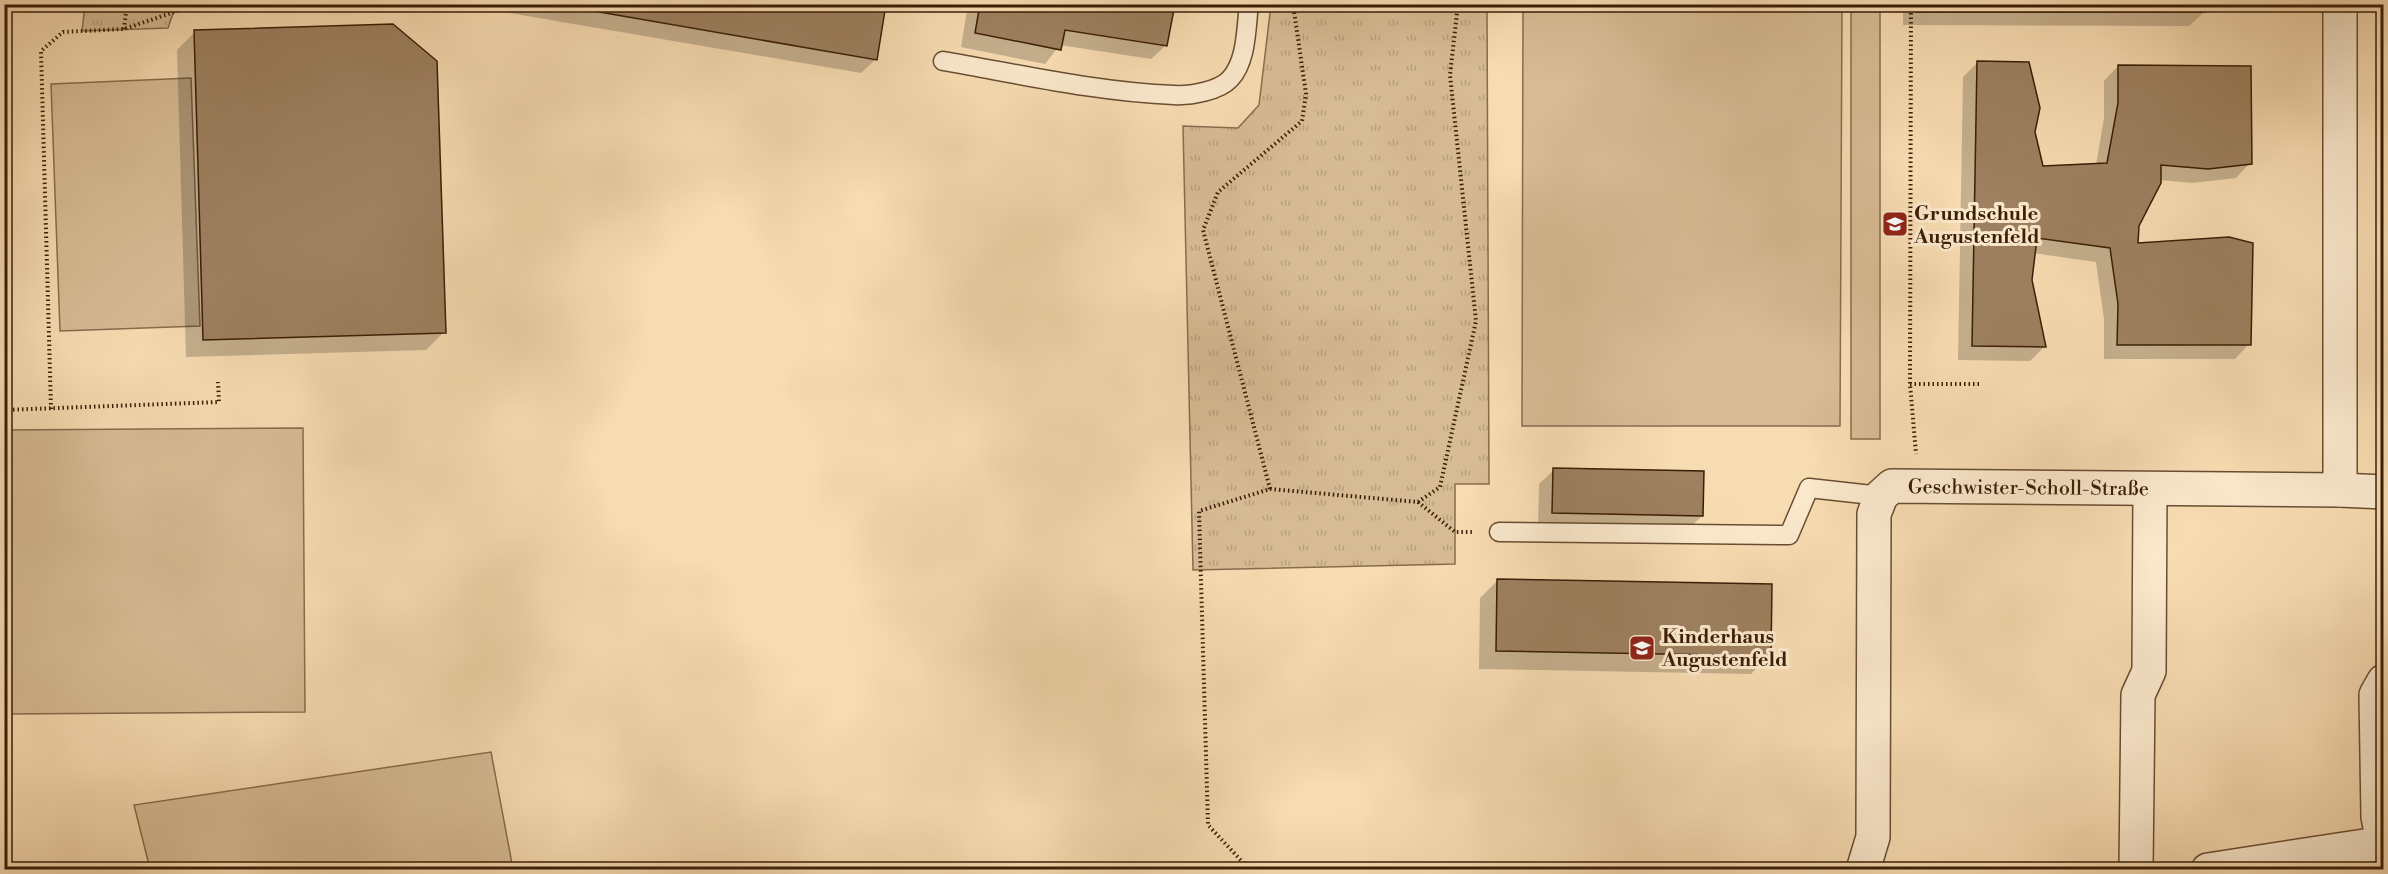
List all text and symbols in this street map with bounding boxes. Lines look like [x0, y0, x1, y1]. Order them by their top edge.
place label: Grundschule Augustenfeld [1913, 202, 2040, 250]
school or university icon: Grundschule Augustenfeld [1880, 209, 1910, 239]
street label: Geschwister-Scholl-Straße [1908, 475, 2149, 502]
place label: Kinderhaus Augustenfeld [1661, 625, 1788, 673]
school or university icon: Kinderhaus Augustenfeld [1627, 633, 1657, 663]

